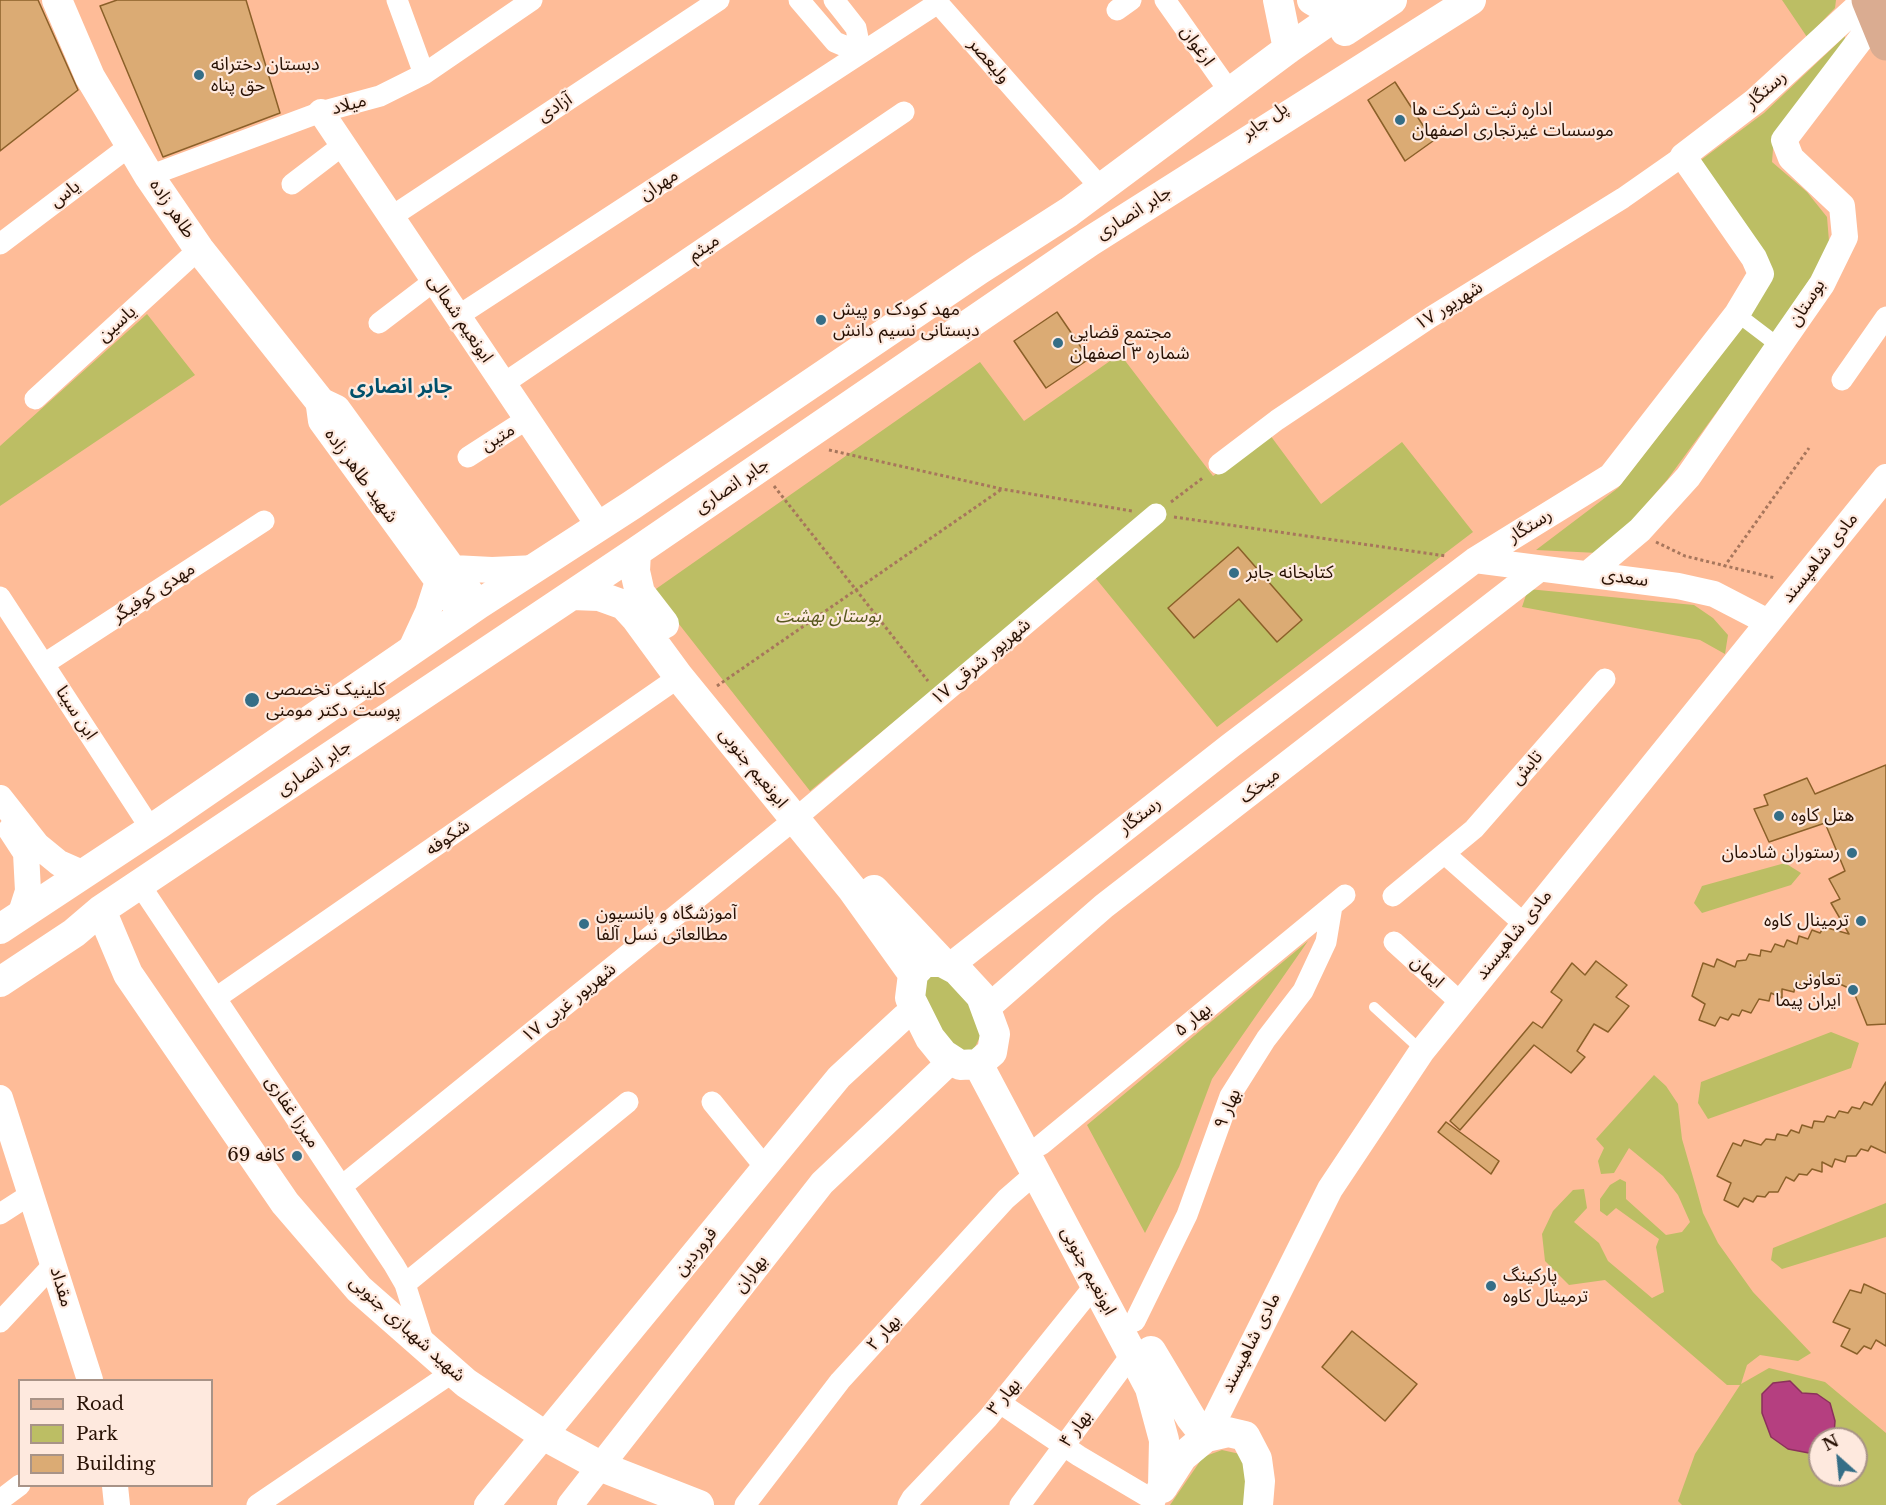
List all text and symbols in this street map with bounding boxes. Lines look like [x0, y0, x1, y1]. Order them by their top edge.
street label: ارغوان [1175, 22, 1219, 70]
street label: ولیعصر [963, 34, 1015, 88]
place label: دبستان دخترانه حق پناه [211, 54, 320, 97]
street label: رستگار [1741, 66, 1791, 114]
marker: دبستان دخترانه حق پناه [192, 68, 206, 82]
street label: آزادی [534, 89, 576, 127]
street label: میلاد [329, 90, 369, 120]
street label: پل جابر [1238, 97, 1292, 145]
place label: اداره ثبت شرکت ها موسسات غیرتجاری اصفهان [1412, 99, 1614, 142]
marker: اداره ثبت شرکت ها موسسات غیرتجاری اصفهان [1393, 113, 1407, 127]
street label: مهران [636, 165, 682, 205]
street label: طاهر زاده [144, 175, 200, 243]
street label: یاس [46, 176, 84, 212]
street label: جابر انصاری [1092, 181, 1176, 245]
street label: میثم [684, 230, 724, 266]
street label: ابونعیم شمالی [423, 271, 497, 367]
street label: بوستان [1784, 275, 1830, 331]
street label: ۱۷ شهریور [1411, 277, 1487, 335]
place label: مهد کودک و پیش دبستانی نسیم دانش [833, 299, 980, 342]
street label: یاسین [93, 301, 141, 347]
marker: مهد کودک و پیش دبستانی نسیم دانش [814, 313, 828, 327]
place label: مجتمع قضایی شماره ۳ اصفهان [1070, 322, 1190, 364]
marker: مجتمع قضایی شماره ۳ اصفهان [1051, 336, 1065, 350]
district label: جابر انصاری [350, 375, 452, 399]
street label: متین [477, 419, 519, 457]
street label: شهید طاهر زاده [320, 425, 402, 527]
street label: جابر انصاری [691, 453, 773, 519]
street label: رستگار [1504, 504, 1556, 548]
street label: مادی شاهپسند [1777, 509, 1863, 607]
street label: مهدی کوفیگر [109, 558, 199, 628]
place label: کتابخانه جابر [1246, 562, 1333, 584]
street label: سعدی [1600, 564, 1650, 592]
marker: کتابخانه جابر [1227, 566, 1241, 580]
park label: بوستان بهشت [775, 606, 881, 628]
street label: ۱۷ شهریور شرقی [927, 614, 1035, 710]
place label: کلینیک تخصصی پوست دکتر مومنی [266, 679, 401, 722]
street label: ابن سینا [51, 682, 101, 744]
marker: کلینیک تخصصی پوست دکتر مومنی [243, 691, 261, 709]
street label: ابونعیم جنوبی [714, 723, 792, 813]
street label: جابر انصاری [273, 735, 355, 801]
street label: تابش [1506, 746, 1548, 790]
street label: میخک [1236, 764, 1284, 808]
street label: رستگار [1114, 793, 1166, 839]
place label: هتل کاوه [1791, 805, 1854, 827]
marker: هتل کاوه [1772, 809, 1786, 823]
street label: شکوفه [422, 815, 474, 861]
place label: رستوران شادمان [1722, 842, 1840, 864]
marker: رستوران شادمان [1845, 846, 1859, 860]
street label: مادی شاهپسند [1471, 886, 1557, 984]
place label: آموزشگاه و پانسیون مطالعاتی نسل آلفا [596, 903, 737, 946]
place label: ترمینال کاوه [1764, 910, 1849, 932]
marker: ترمینال کاوه [1854, 914, 1868, 928]
marker: آموزشگاه و پانسیون مطالعاتی نسل آلفا [577, 917, 591, 931]
street label: ایمان [1406, 951, 1448, 993]
street label: ۱۷ شهریور غربی [518, 958, 620, 1048]
place label: تعاونی ایران پیما [1775, 969, 1841, 1012]
marker: تعاونی ایران پیما [1846, 983, 1860, 997]
street label: بهار ۵ [1170, 999, 1216, 1041]
street label: میرزا غفاری [260, 1072, 324, 1152]
street label: بهار ۹ [1210, 1086, 1246, 1132]
place label: کافه 69 [227, 1145, 285, 1167]
marker: کافه 69 [290, 1149, 304, 1163]
street label: فروردین [670, 1223, 722, 1281]
street label: ابونعیم جنوبی [1056, 1223, 1120, 1319]
street label: بهاران [730, 1251, 772, 1297]
street label: مقداد [45, 1264, 77, 1310]
place label: پارکینگ ترمینال کاوه [1503, 1265, 1588, 1308]
street label: شهید شهبازی جنوبی [345, 1271, 469, 1387]
marker: پارکینگ ترمینال کاوه [1484, 1279, 1498, 1293]
street label: مادی شاهپسند [1217, 1289, 1285, 1397]
street label: بهار ۲ [862, 1310, 906, 1356]
street label: بهار ۳ [983, 1374, 1025, 1420]
legend [18, 1379, 213, 1487]
text: Road [76, 1393, 124, 1415]
street label: بهار ۴ [1055, 1406, 1097, 1452]
text: Park [76, 1423, 118, 1445]
north arrow [1808, 1427, 1868, 1487]
text: N [1819, 1430, 1842, 1455]
text: Building [76, 1453, 155, 1475]

